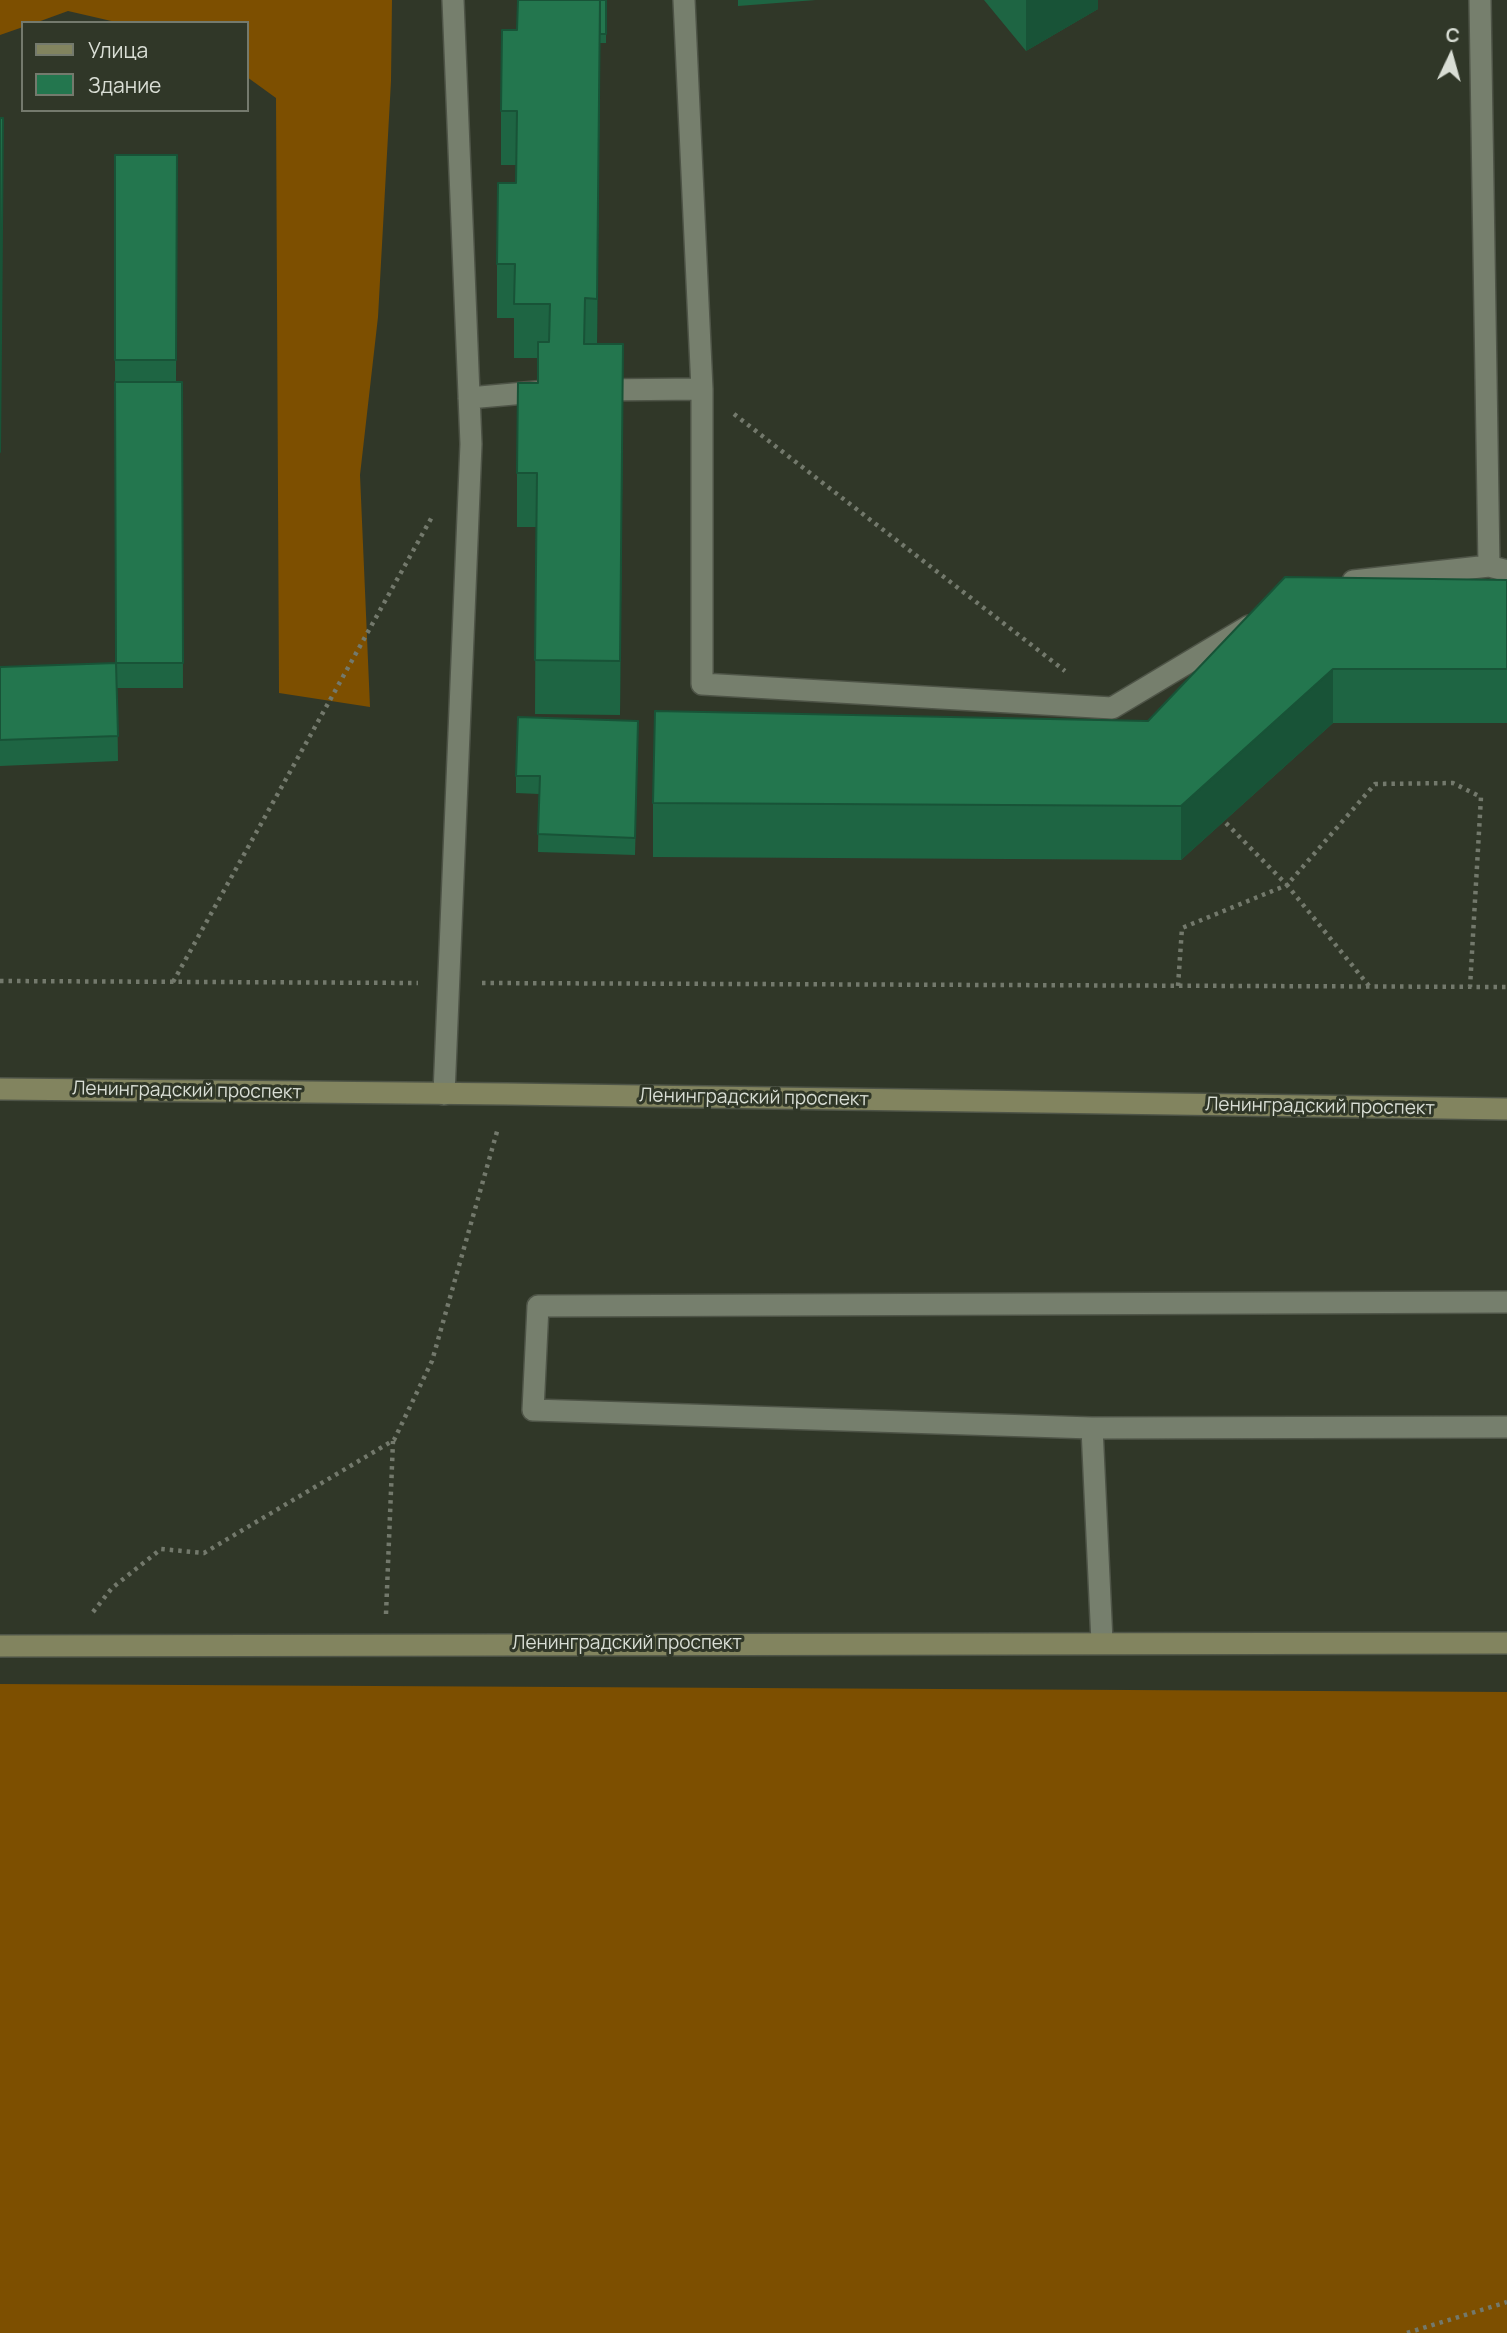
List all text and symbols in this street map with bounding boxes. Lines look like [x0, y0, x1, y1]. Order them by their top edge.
legend [21, 21, 248, 112]
north arrow [1416, 21, 1486, 91]
text: С [1445, 22, 1461, 49]
text: Улица [88, 36, 148, 64]
text: Здание [88, 71, 161, 99]
street label: Ленинградский проспект [72, 1078, 302, 1104]
street label: Ленинградский проспект [639, 1085, 869, 1111]
street label: Ленинградский проспект [1205, 1094, 1435, 1120]
street label: Ленинградский проспект [512, 1633, 742, 1655]

